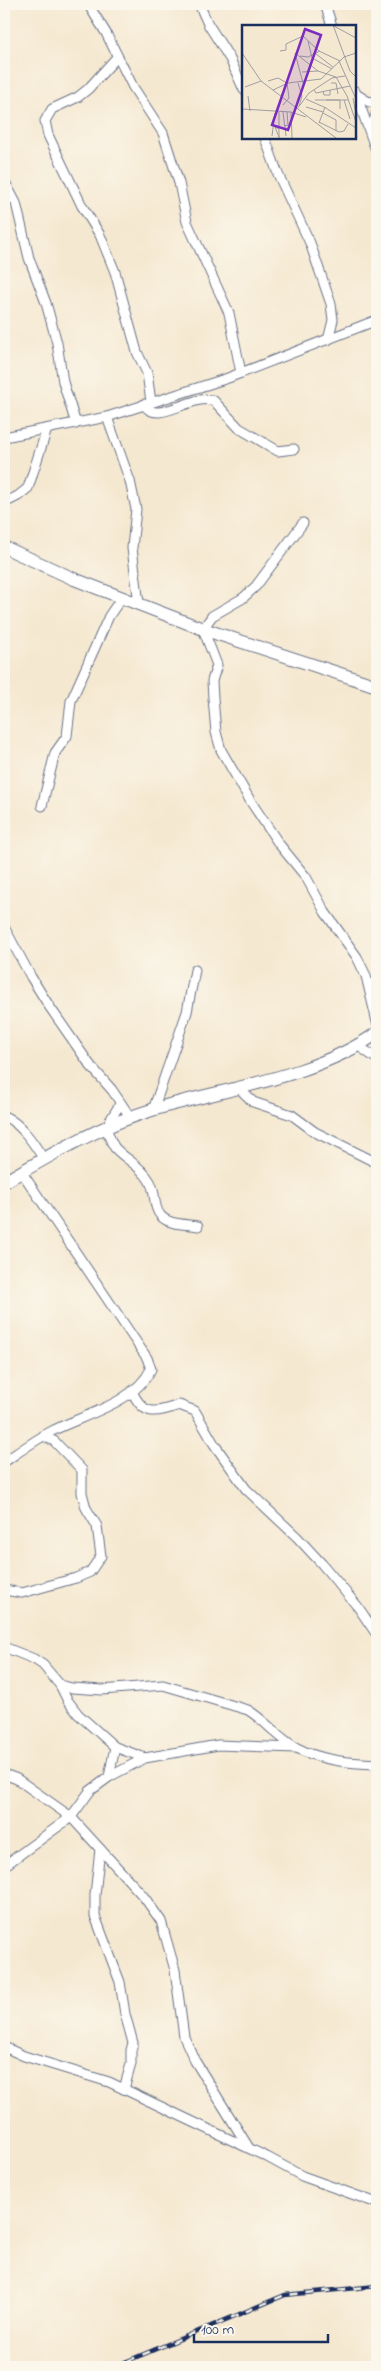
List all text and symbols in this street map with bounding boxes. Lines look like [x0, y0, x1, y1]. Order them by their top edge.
inset map [242, 25, 356, 139]
scale bar [194, 2311, 327, 2343]
text: 100 m [201, 2319, 234, 2341]

